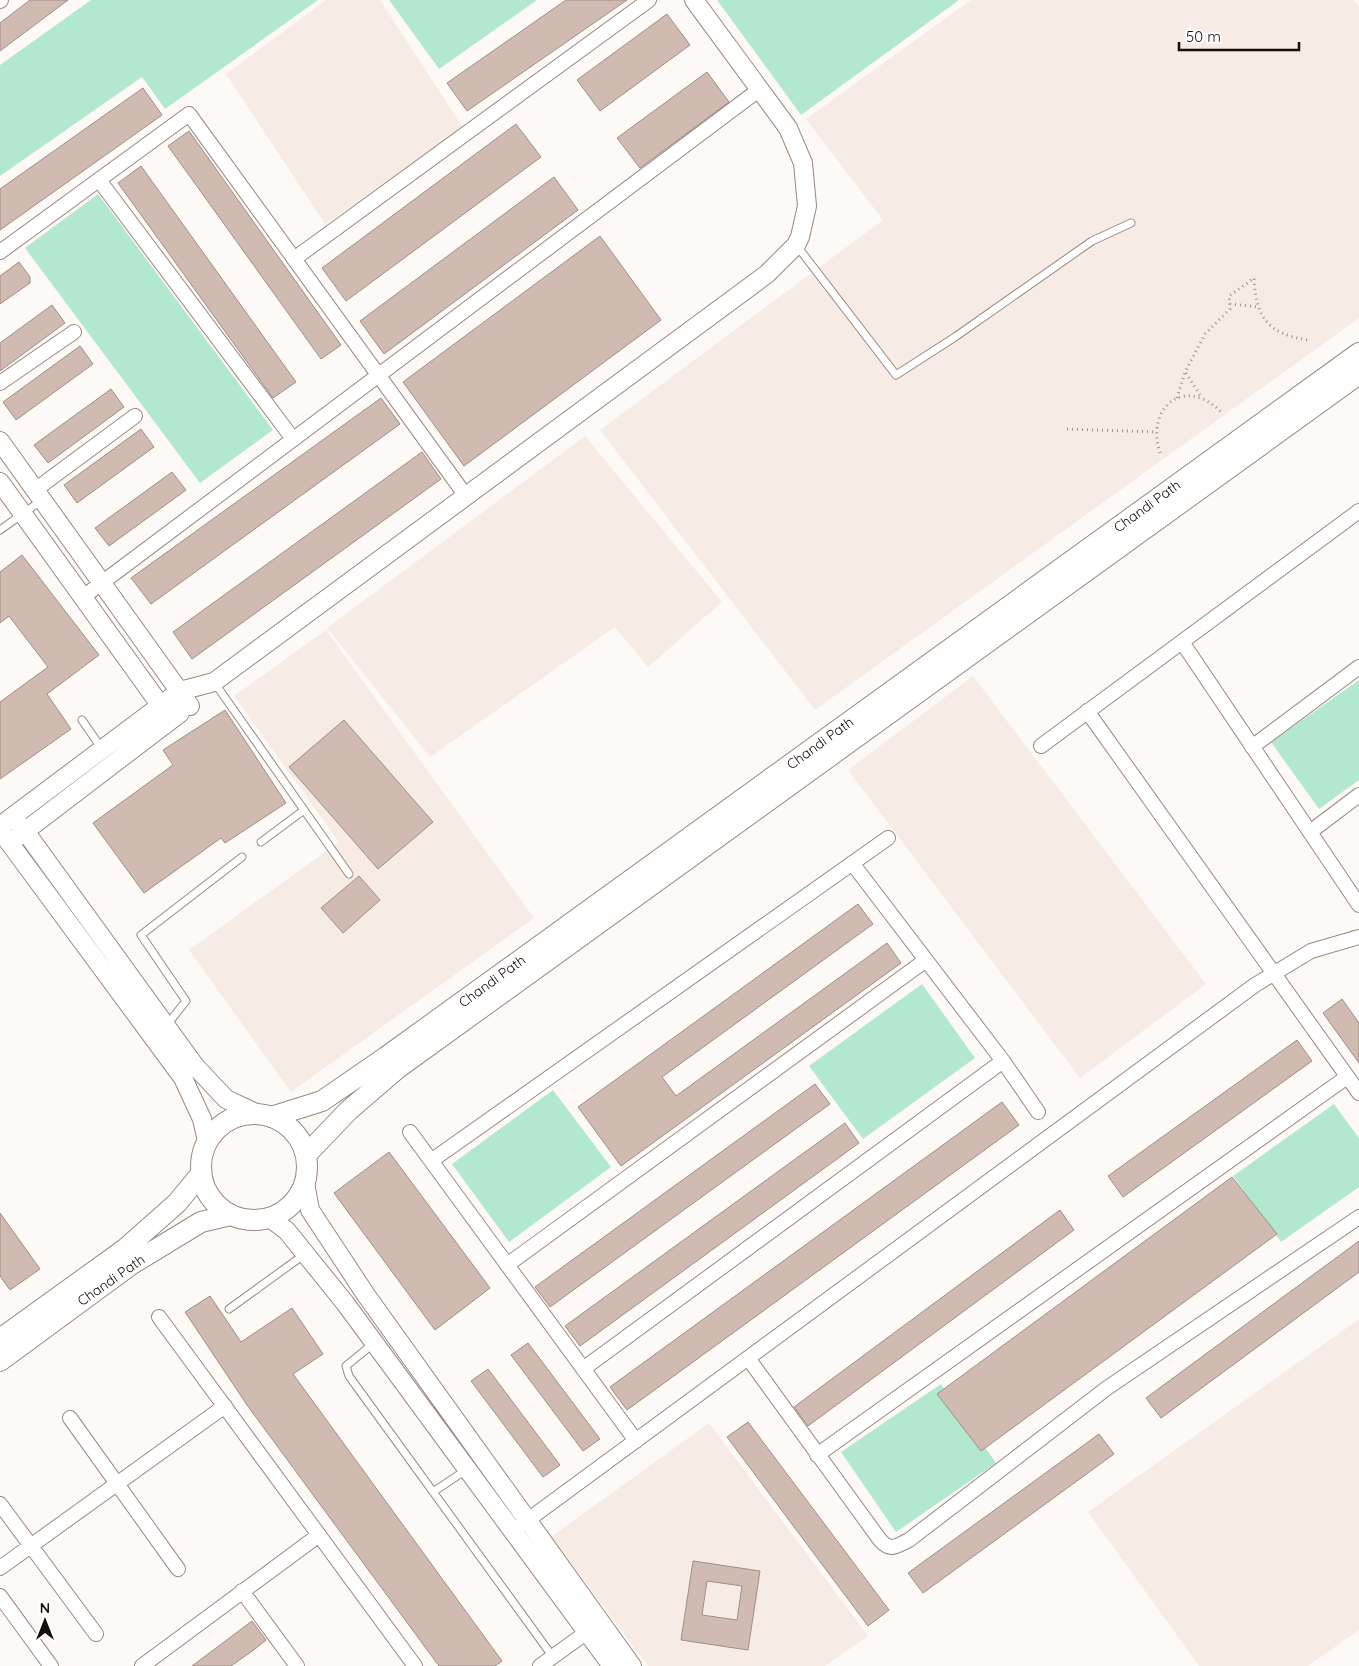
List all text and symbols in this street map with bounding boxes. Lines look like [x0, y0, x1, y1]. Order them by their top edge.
scale bar [1179, 20, 1299, 52]
text: 50 m [1186, 27, 1221, 46]
street label: Chandi Path [1110, 476, 1184, 536]
street label: Chandi Path [783, 713, 857, 773]
street label: Chandi Path [455, 951, 529, 1011]
street label: Chandi Path [74, 1250, 148, 1310]
north arrow [20, 1596, 70, 1646]
text: N [40, 1599, 50, 1617]

